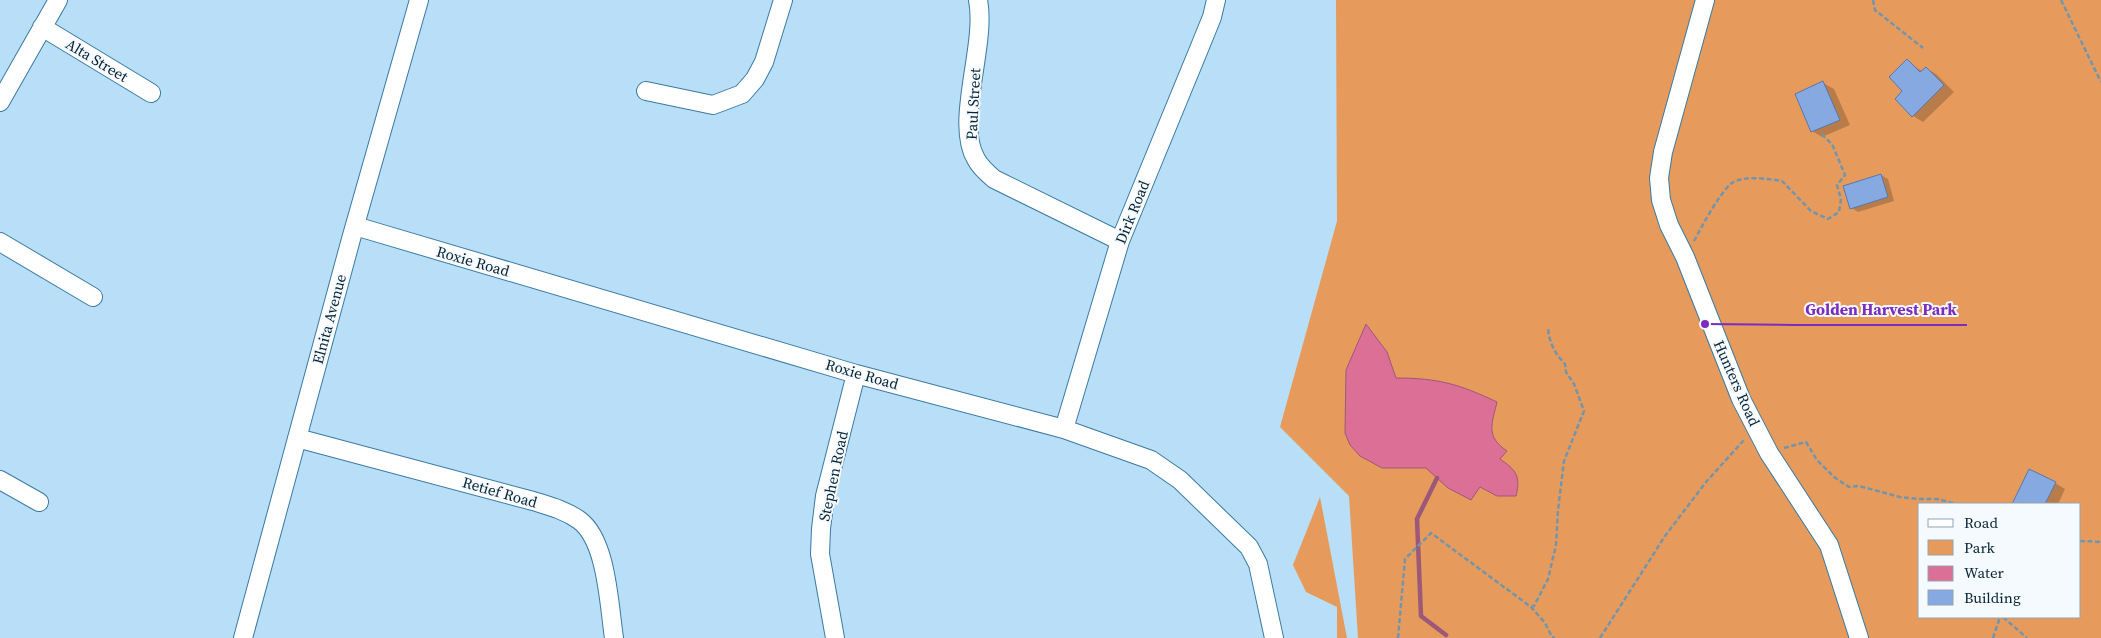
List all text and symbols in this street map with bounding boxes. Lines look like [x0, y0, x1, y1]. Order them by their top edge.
street label: Alta Street [62, 33, 132, 87]
street label: Paul Street [961, 67, 985, 140]
street label: Dirk Road [1110, 177, 1154, 247]
street label: Roxie Road [434, 241, 512, 282]
street label: Elnita Avenue [307, 271, 351, 366]
callout: Golden Harvest Park [1795, 294, 1967, 325]
text: Golden Harvest Park [1805, 298, 1957, 320]
street label: Hunters Road [1709, 337, 1765, 430]
street label: Roxie Road [823, 354, 901, 395]
street label: Stephen Road [813, 428, 853, 523]
street label: Retief Road [460, 471, 540, 513]
legend [1918, 503, 2081, 618]
text: Road [1964, 512, 1998, 533]
text: Park [1964, 537, 1996, 558]
text: Water [1964, 562, 2005, 583]
text: Building [1964, 587, 2021, 608]

